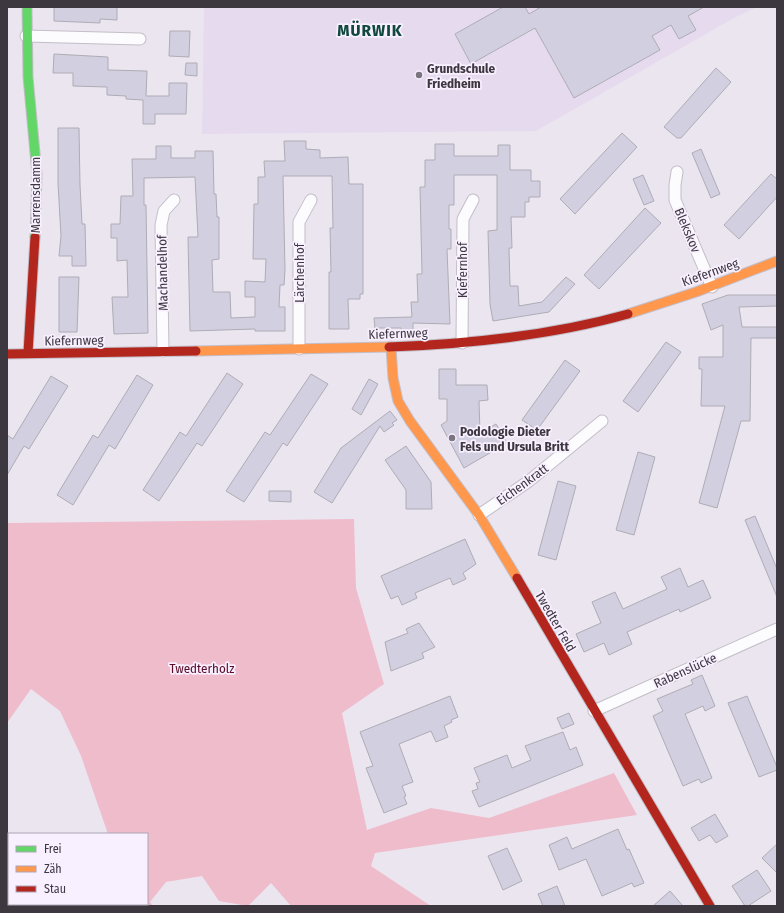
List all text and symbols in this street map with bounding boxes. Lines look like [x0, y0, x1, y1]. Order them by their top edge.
district label: MÜRWIK [337, 20, 403, 41]
place label: Grundschule Friedheim [427, 61, 495, 91]
marker: Grundschule Friedheim [414, 70, 424, 80]
street label: Marrensdamm [28, 157, 43, 233]
street label: Blekskov [671, 206, 704, 255]
street label: Machandelhof [154, 234, 171, 311]
street label: Kiefernhof [455, 241, 470, 298]
street label: Lärchenhof [292, 242, 307, 303]
street label: Kiefernweg [680, 255, 741, 290]
street label: Kiefernweg [368, 325, 429, 342]
street label: Kiefernweg [44, 332, 105, 349]
place label: Podologie Dieter Fels und Ursula Britt [460, 424, 569, 454]
marker: Podologie Dieter Fels und Ursula Britt [447, 433, 457, 443]
street label: Eichenkratt [494, 460, 552, 508]
street label: Twedter Feld [532, 588, 579, 654]
street label: Rabenslücke [651, 650, 719, 691]
park label: Twedterholz [170, 661, 234, 676]
legend [8, 833, 148, 905]
text: Frei [44, 842, 62, 856]
text: Zäh [44, 862, 62, 876]
text: Stau [44, 882, 66, 896]

